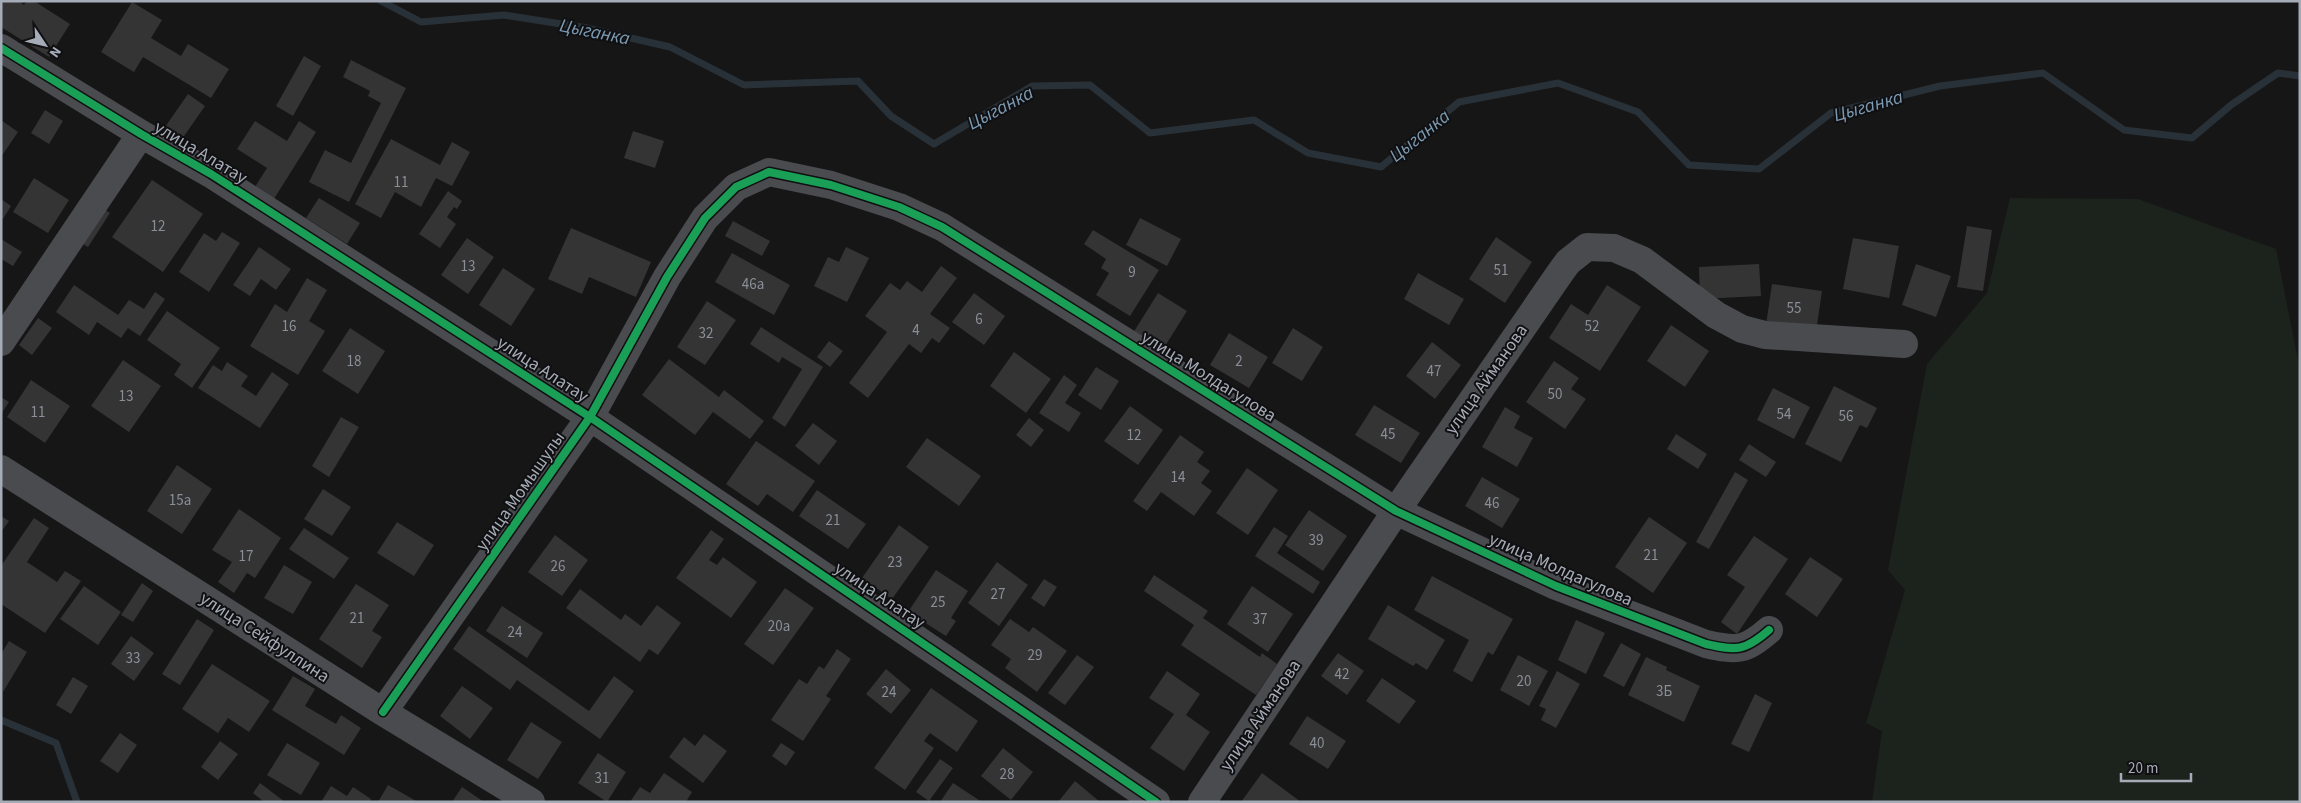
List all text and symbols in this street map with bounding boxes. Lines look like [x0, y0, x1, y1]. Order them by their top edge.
water label: Цыганка [557, 12, 632, 53]
north arrow [20, 20, 70, 70]
text: N [44, 42, 66, 61]
water label: Цыганка [963, 80, 1038, 137]
water label: Цыганка [1830, 84, 1906, 129]
water label: Цыганка [1384, 103, 1456, 169]
street label: улица Алатау [149, 115, 253, 190]
house number: 11 [394, 172, 408, 193]
house number: 12 [151, 216, 165, 237]
house number: 13 [461, 256, 475, 277]
house number: 51 [1494, 260, 1508, 281]
house number: 9 [1128, 262, 1136, 283]
house number: 46а [742, 274, 764, 295]
house number: 55 [1787, 298, 1801, 319]
house number: 6 [975, 309, 983, 330]
house number: 16 [282, 316, 296, 337]
house number: 52 [1585, 316, 1599, 337]
street label: улица Айманова [1439, 319, 1534, 439]
house number: 4 [912, 320, 920, 341]
house number: 32 [699, 323, 713, 344]
street label: улица Молдагулова [1136, 325, 1281, 428]
street label: улица Алатау [492, 330, 594, 409]
house number: 18 [347, 351, 361, 372]
house number: 2 [1235, 351, 1243, 372]
house number: 47 [1427, 361, 1441, 382]
house number: 50 [1548, 384, 1562, 405]
house number: 13 [119, 386, 133, 407]
house number: 11 [31, 402, 45, 423]
house number: 54 [1777, 404, 1792, 425]
house number: 56 [1839, 406, 1853, 427]
house number: 45 [1381, 424, 1395, 445]
house number: 12 [1127, 425, 1141, 446]
street label: улица Момышулы [470, 427, 571, 556]
house number: 14 [1171, 467, 1186, 488]
house number: 15а [169, 490, 191, 511]
house number: 46 [1485, 493, 1499, 514]
house number: 21 [826, 510, 840, 531]
street label: улица Молдагулова [1485, 527, 1637, 612]
house number: 39 [1309, 530, 1323, 551]
house number: 21 [1644, 545, 1658, 566]
house number: 17 [239, 546, 253, 567]
house number: 23 [888, 552, 902, 573]
house number: 26 [551, 556, 565, 577]
street label: улица Алатау [829, 556, 931, 635]
house number: 27 [991, 584, 1005, 605]
street label: улица Сейфуллина [195, 586, 334, 689]
house number: 25 [931, 592, 945, 613]
house number: 21 [350, 608, 364, 629]
house number: 37 [1253, 609, 1267, 630]
house number: 20а [768, 616, 790, 637]
house number: 24 [508, 622, 523, 643]
house number: 29 [1028, 645, 1042, 666]
house number: 33 [126, 648, 140, 669]
street label: улица Айманова [1214, 655, 1307, 776]
house number: 42 [1335, 664, 1349, 685]
house number: 20 [1517, 671, 1531, 692]
house number: 3Б [1656, 681, 1672, 702]
house number: 24 [882, 682, 897, 703]
house number: 40 [1310, 733, 1324, 754]
scale bar [2121, 750, 2191, 782]
text: 20 m [2128, 758, 2158, 779]
house number: 28 [1000, 764, 1014, 785]
house number: 31 [595, 768, 609, 789]

